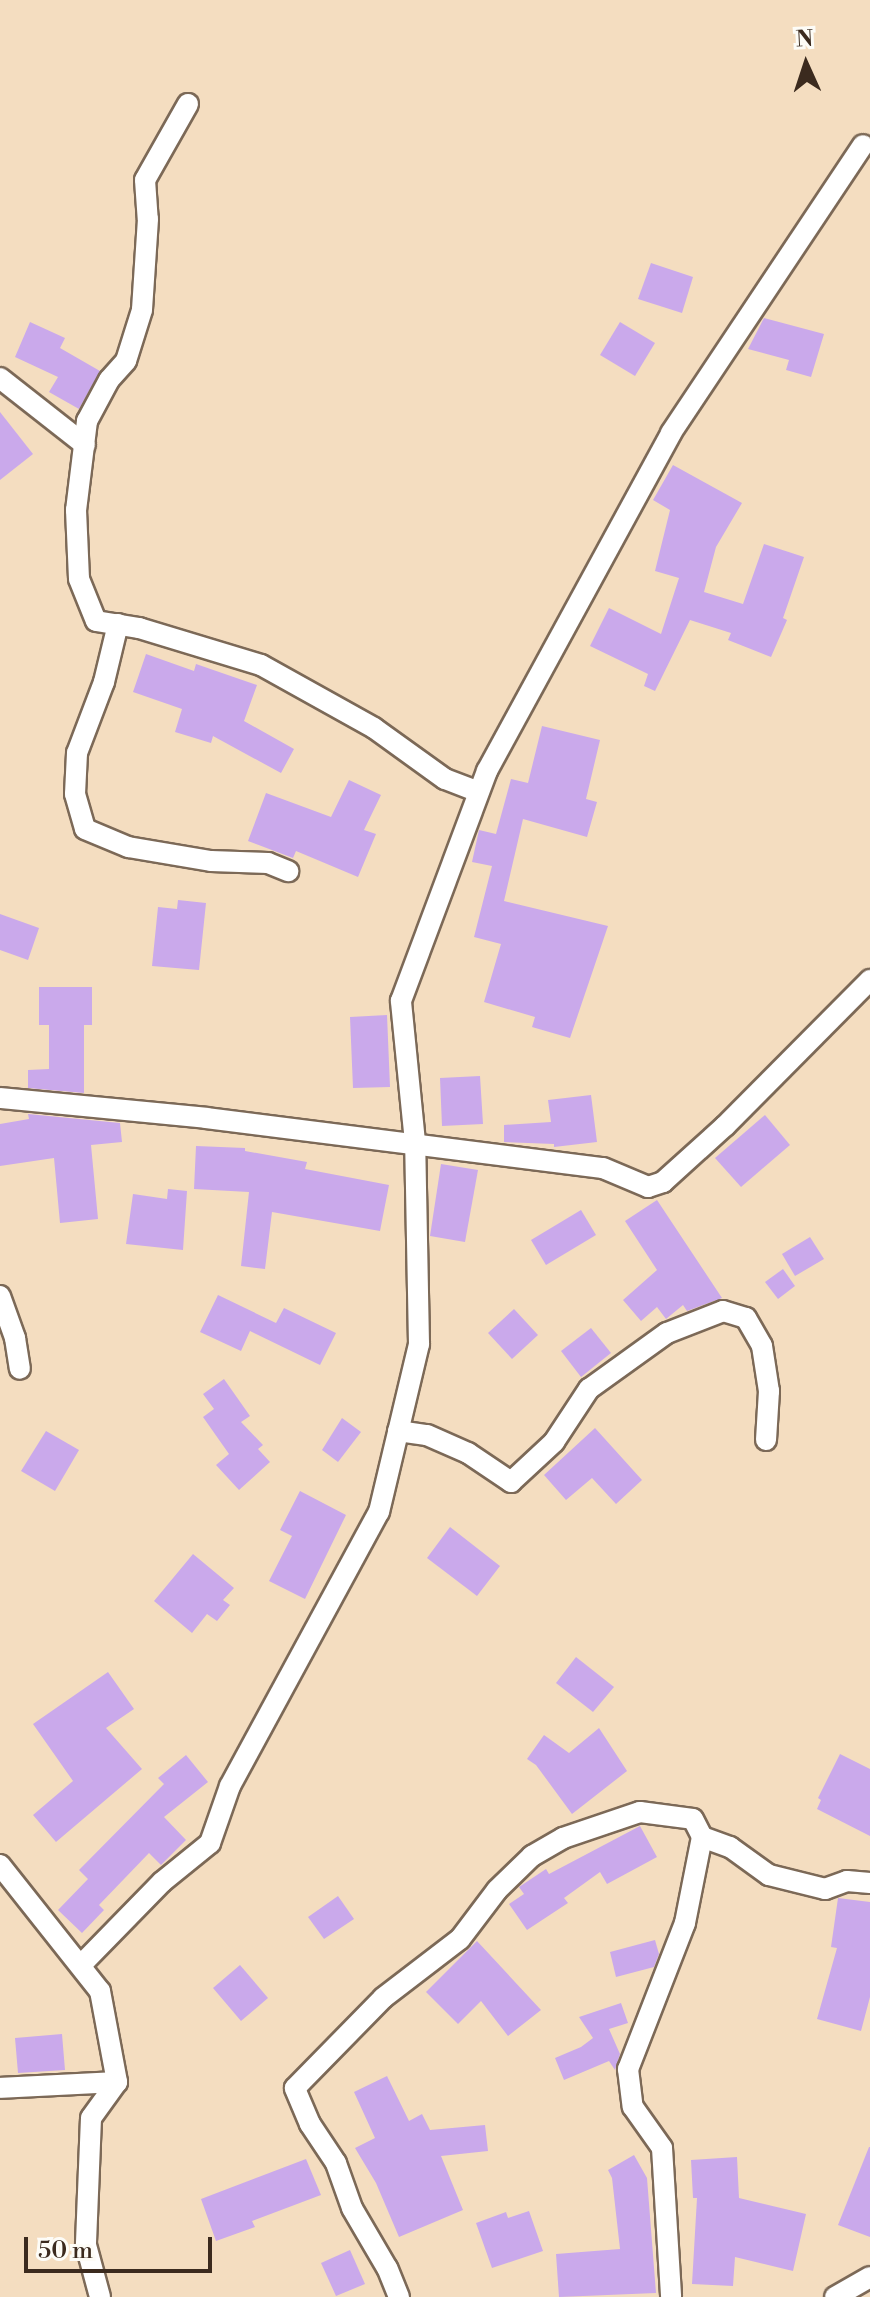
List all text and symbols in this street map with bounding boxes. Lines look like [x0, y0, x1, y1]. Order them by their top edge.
north arrow [766, 24, 846, 104]
text: N [795, 26, 814, 53]
scale bar [28, 2221, 216, 2271]
text: 50 m [38, 2236, 93, 2266]

